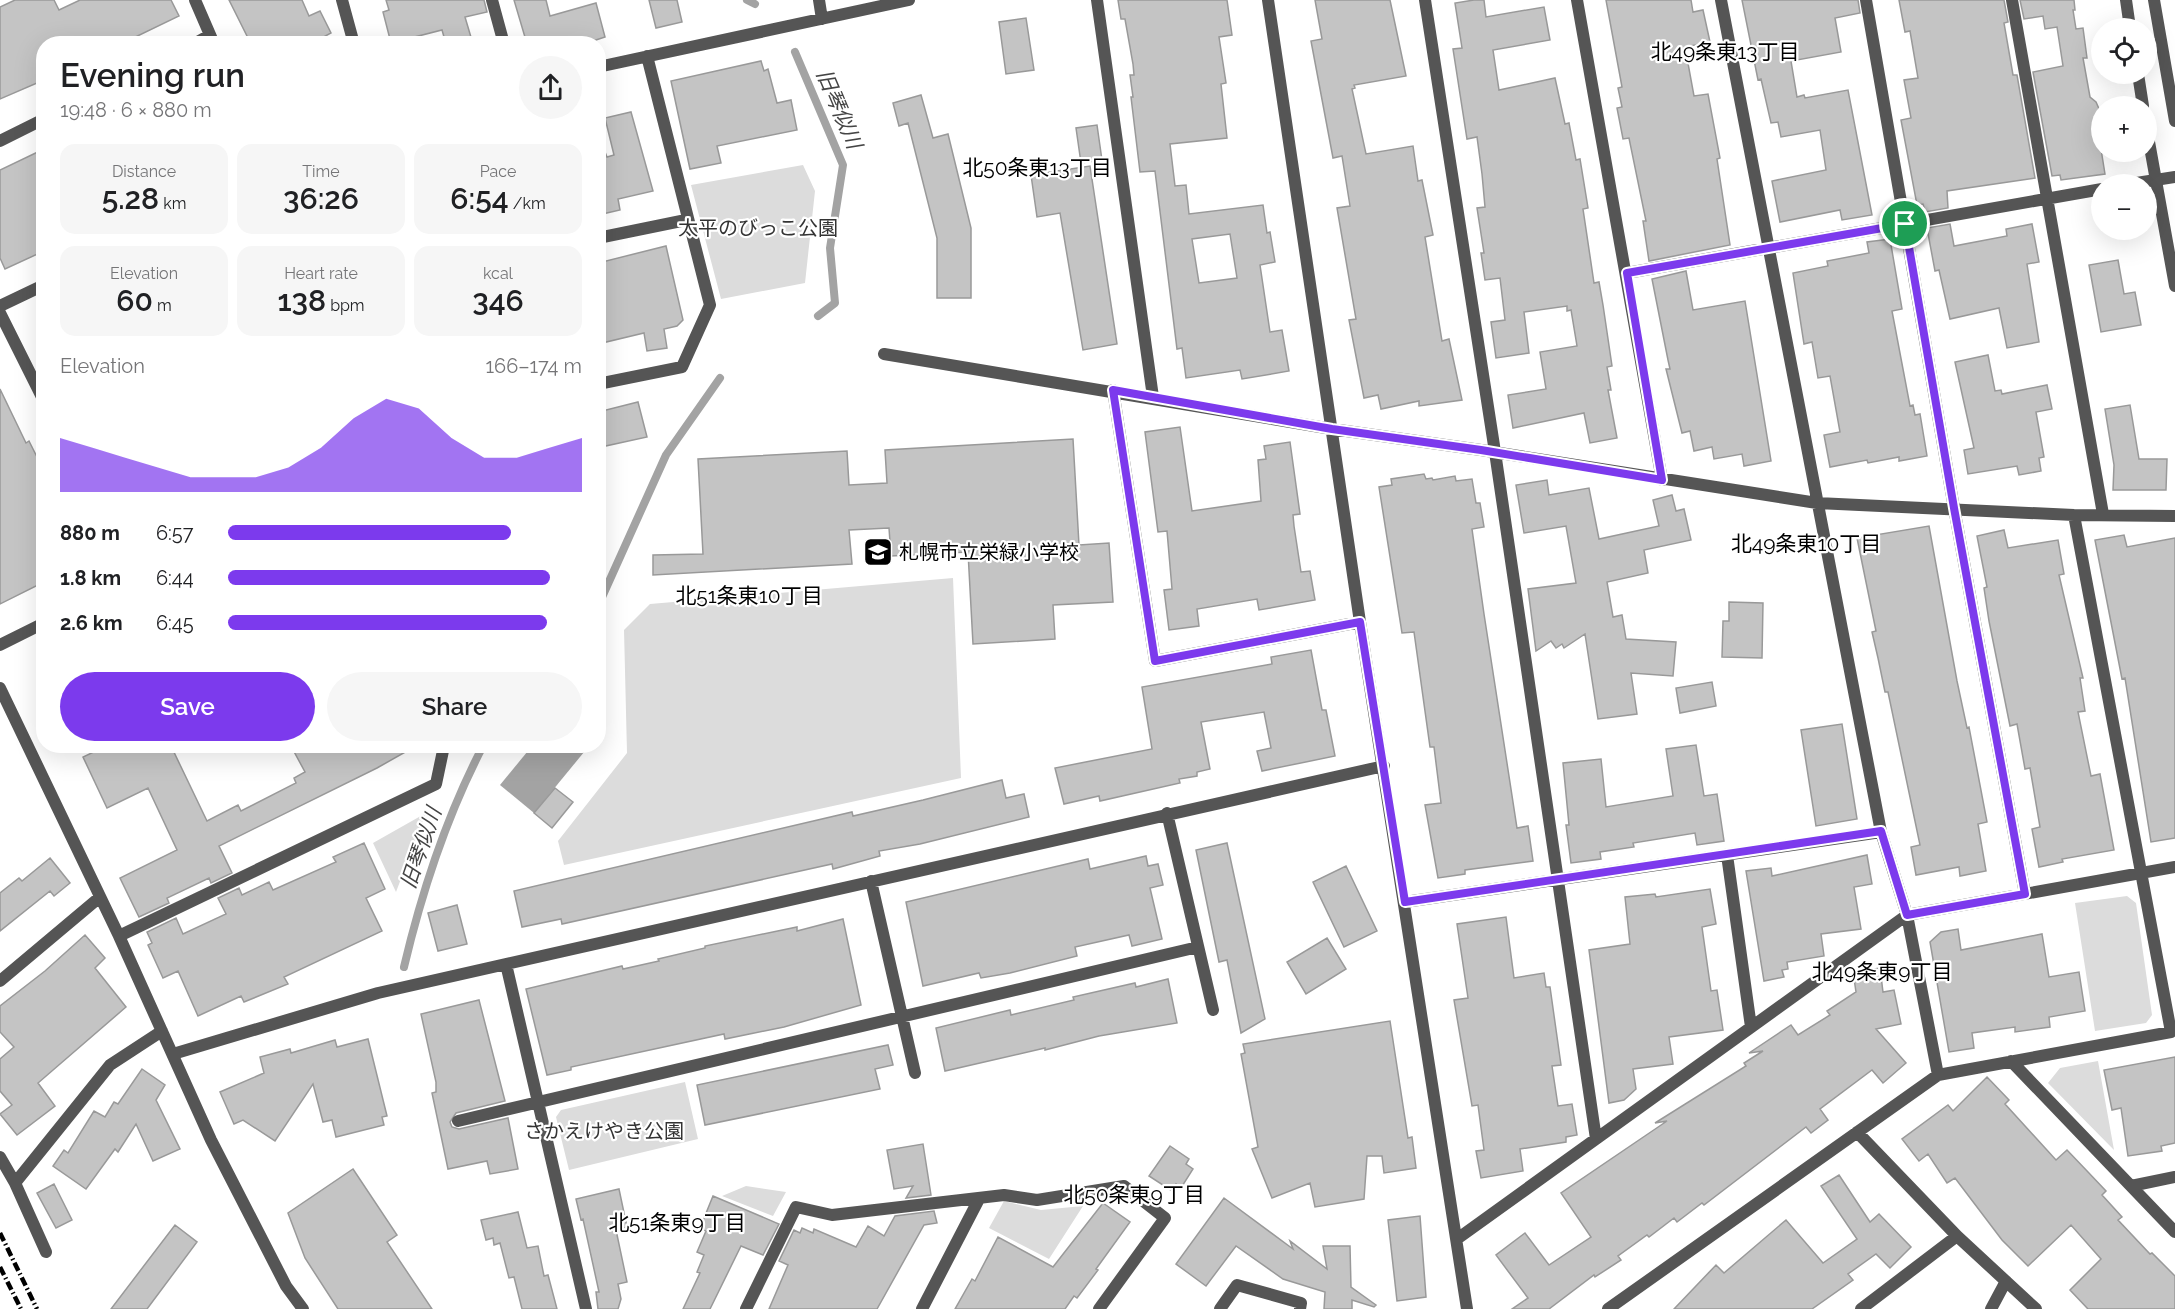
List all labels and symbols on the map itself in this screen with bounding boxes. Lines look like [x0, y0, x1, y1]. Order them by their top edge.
district label: 北49条東13丁目 [1651, 39, 1799, 64]
water label: 旧琴似川 [812, 65, 868, 154]
district label: 北50条東13丁目 [962, 155, 1112, 180]
pin [1879, 198, 1930, 249]
park label: 太平のびっこ公園 [678, 216, 838, 240]
district label: 北49条東10丁目 [1731, 531, 1881, 556]
school or university icon: 札幌市立栄緑小学校 [862, 536, 894, 568]
place label: 札幌市立栄緑小学校 [899, 540, 1079, 564]
district label: 北51条東10丁目 [675, 583, 823, 608]
water label: 旧琴似川 [395, 802, 447, 892]
district label: 北49条東9丁目 [1811, 959, 1953, 984]
park label: さかえけやき公園 [524, 1119, 684, 1143]
district label: 北50条東9丁目 [1063, 1182, 1205, 1207]
district label: 北51条東9丁目 [608, 1210, 746, 1235]

